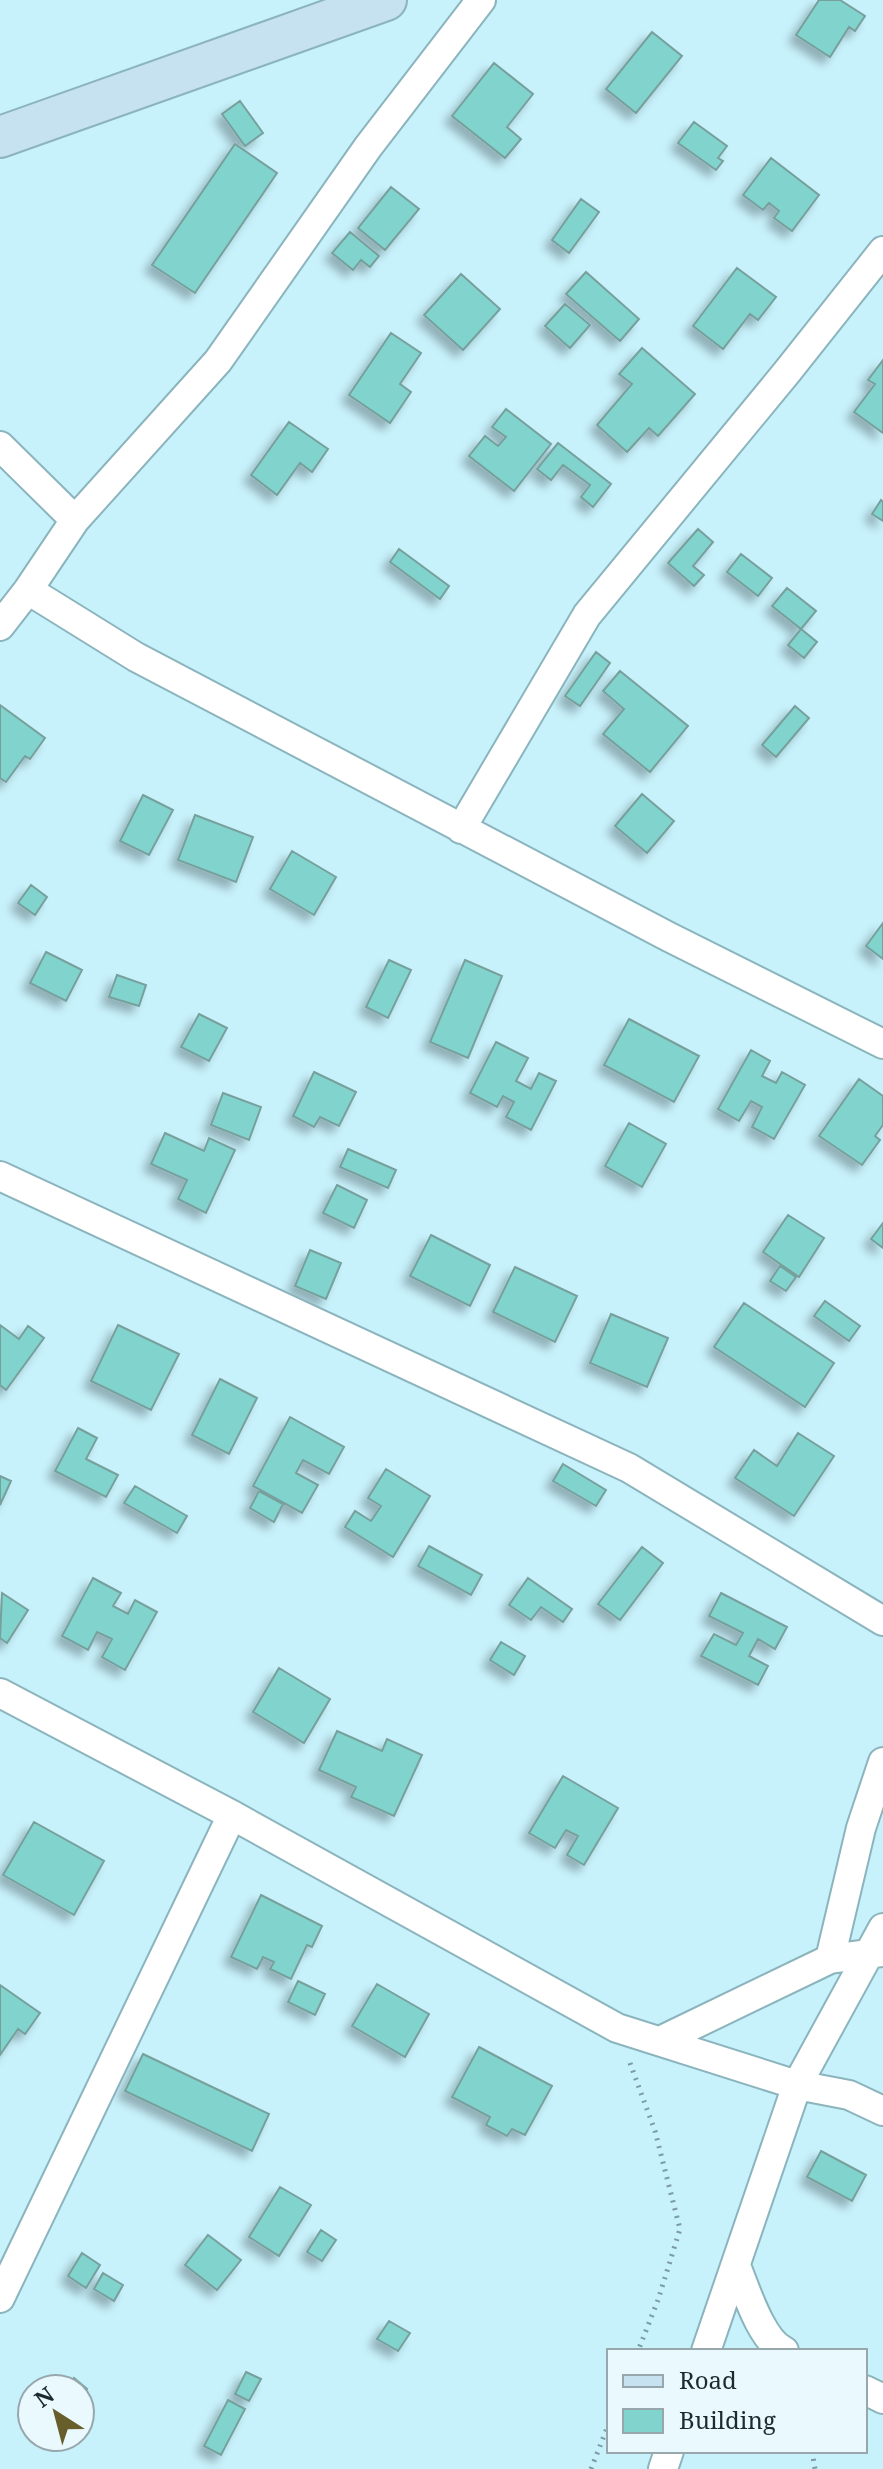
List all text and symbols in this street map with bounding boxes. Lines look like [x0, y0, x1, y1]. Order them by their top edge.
legend [607, 2349, 867, 2453]
text: Road [679, 2363, 737, 2396]
north arrow [16, 2373, 96, 2453]
text: N [28, 2379, 59, 2413]
text: Building [679, 2403, 776, 2436]

